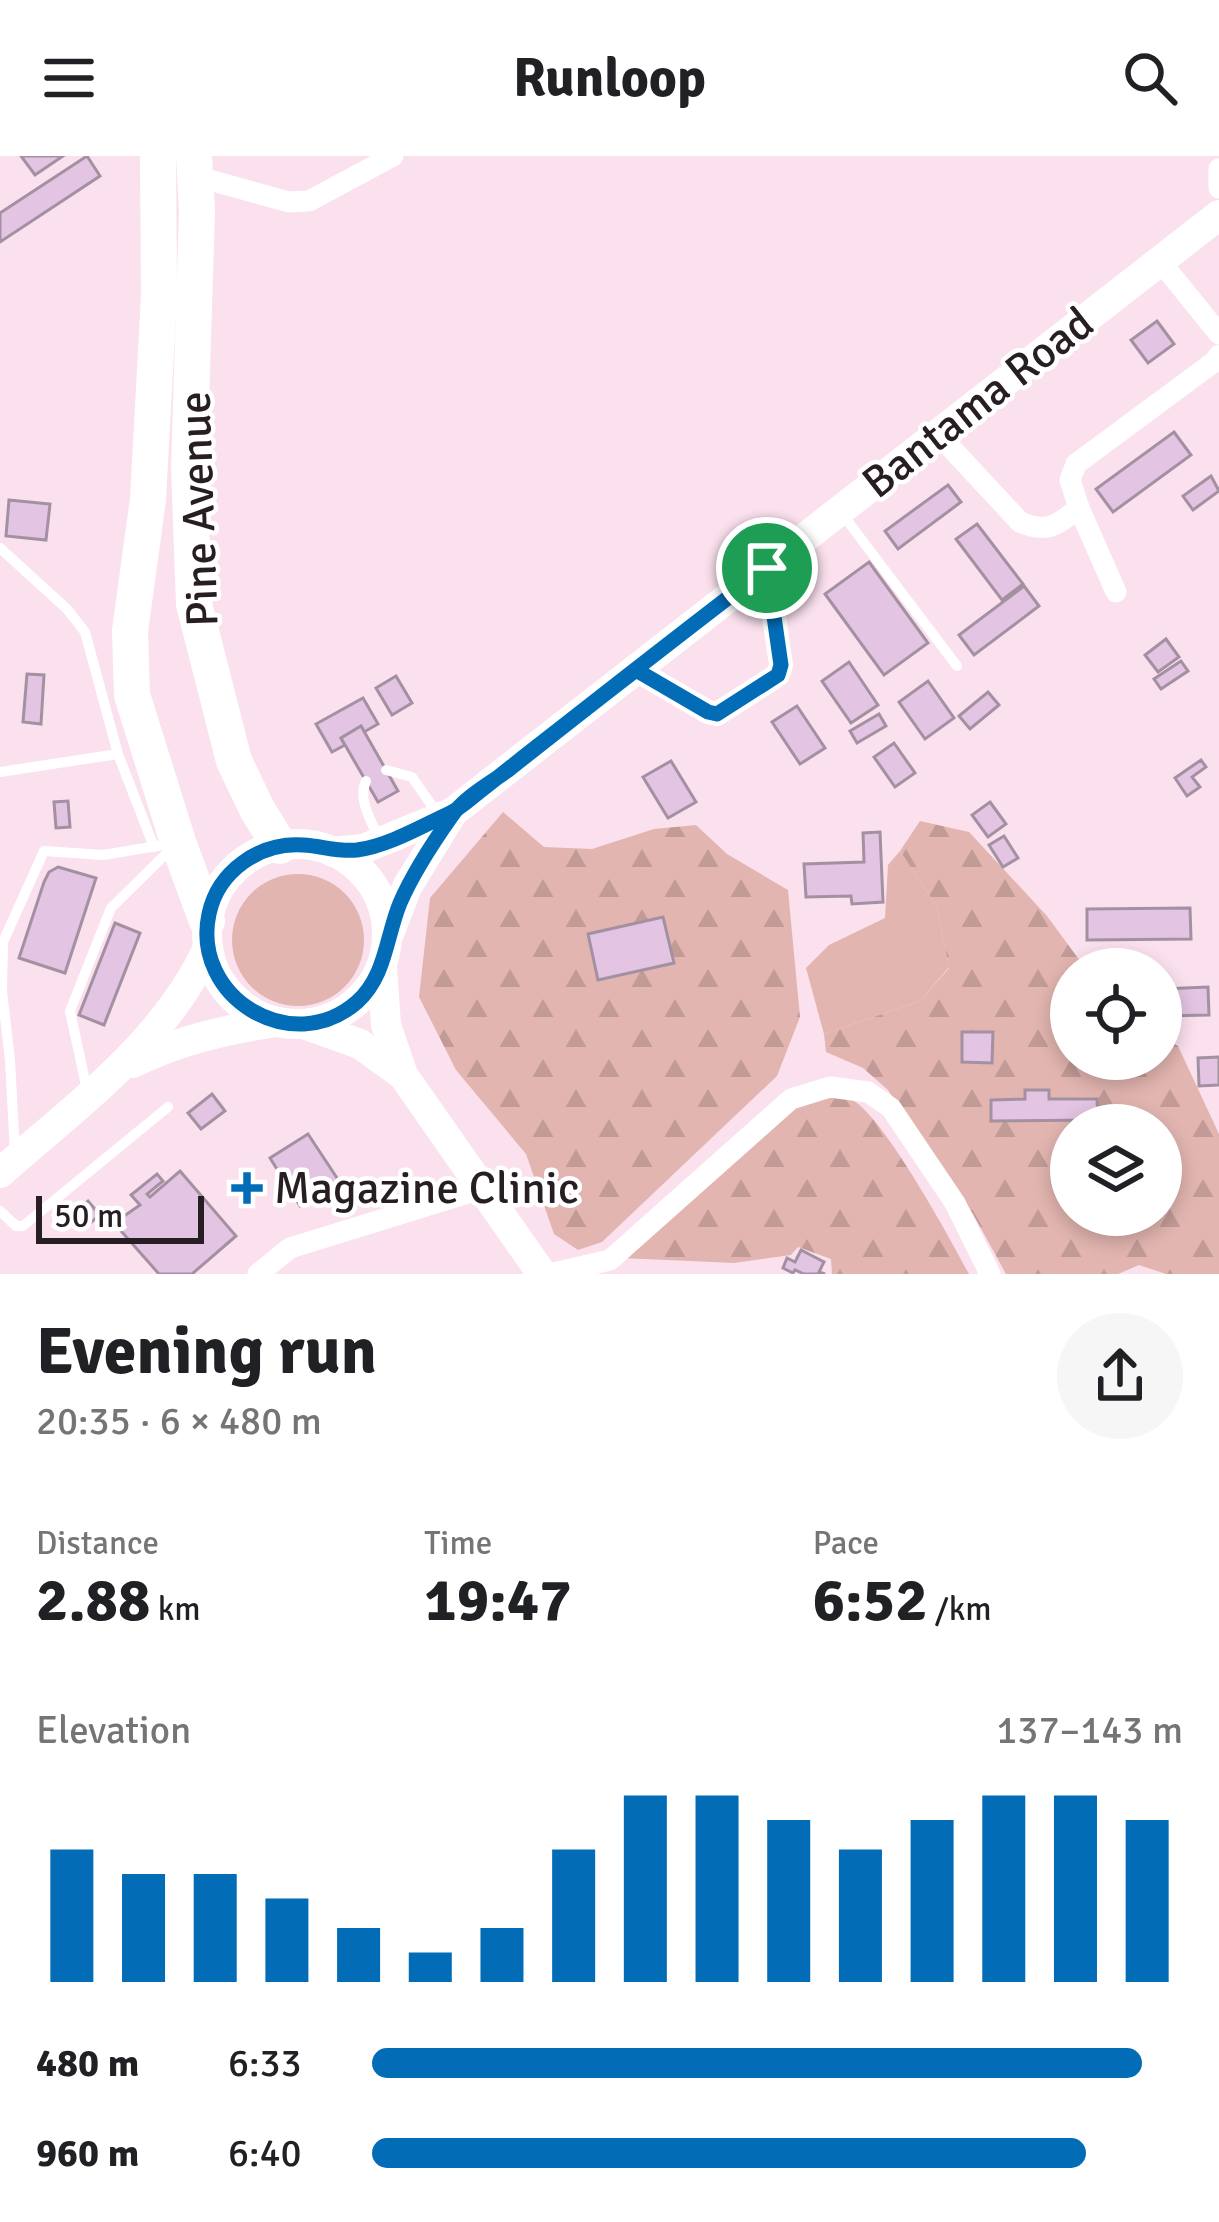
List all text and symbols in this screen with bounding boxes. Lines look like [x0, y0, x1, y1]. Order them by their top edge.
icon: menu [36, 45, 102, 111]
text: Runloop [513, 45, 706, 112]
icon: search [1117, 45, 1183, 111]
street label: Bantama Road [852, 296, 1104, 510]
street label: Pine Avenue [167, 390, 231, 628]
pin [716, 517, 818, 619]
icon: arrive [734, 535, 800, 601]
map controls [1050, 948, 1182, 1236]
button: locate [1050, 948, 1182, 1080]
button: layers [1050, 1104, 1182, 1236]
place label: Magazine Clinic [274, 1161, 579, 1216]
marker: Magazine Clinic [231, 1172, 263, 1204]
scale bar [36, 1190, 204, 1243]
text: 50 m [54, 1196, 123, 1237]
text: Evening run [36, 1311, 377, 1392]
button: share [1057, 1313, 1183, 1439]
text: 20:35 · 6 × 480 m [36, 1397, 322, 1445]
text: Distance [36, 1523, 159, 1564]
text: Time [424, 1523, 492, 1564]
text: Pace [813, 1523, 879, 1564]
text: 2.88 [36, 1564, 150, 1638]
text: 19:47 [424, 1564, 572, 1638]
text: 6:52 [813, 1564, 928, 1638]
text: km [150, 1589, 201, 1630]
text: /km [928, 1589, 992, 1630]
text: Elevation [36, 1706, 191, 1754]
text: 137–143 m [996, 1706, 1183, 1754]
text: 480 m [36, 2039, 139, 2087]
text: 6:33 [228, 2039, 302, 2087]
text: 960 m [36, 2129, 139, 2177]
text: 6:40 [228, 2129, 302, 2177]

